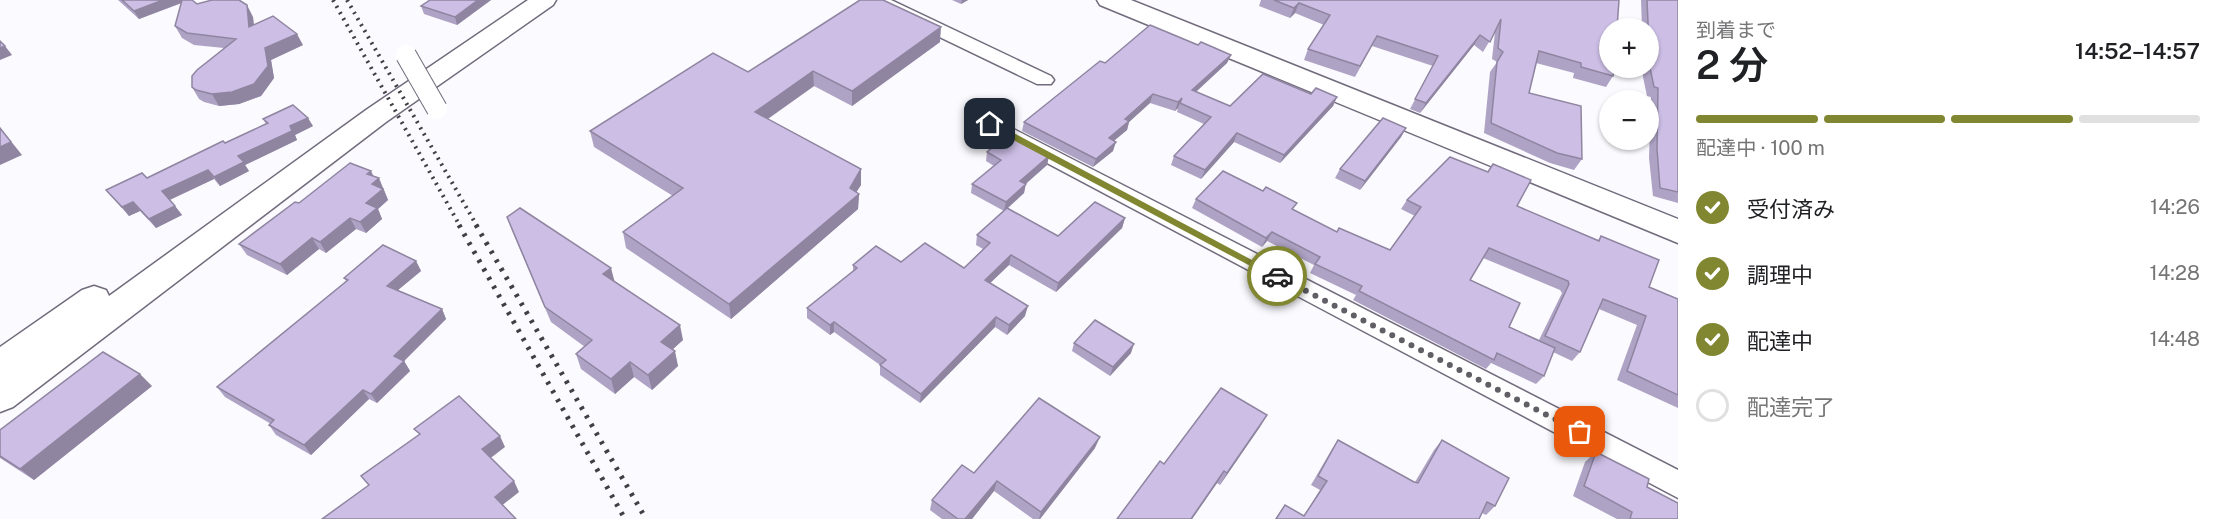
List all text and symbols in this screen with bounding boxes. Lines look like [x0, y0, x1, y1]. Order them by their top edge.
map controls [1599, 18, 1659, 150]
button: + [1599, 18, 1659, 78]
text: 到着まで [1696, 18, 1776, 42]
text: 14:52–14:57 [2075, 38, 2200, 64]
text: 2 分 [1696, 42, 1768, 88]
button: − [1599, 90, 1659, 150]
pin [964, 98, 1015, 149]
icon: home [973, 107, 1006, 140]
text: 配達中 · 100 m [1696, 136, 1825, 160]
icon: check [1696, 191, 1729, 224]
text: 14:26 [2150, 195, 2200, 219]
text: 受付済み [1747, 196, 1835, 222]
courier [1247, 246, 1307, 306]
icon: check [1696, 257, 1729, 290]
icon: car [1261, 260, 1294, 293]
text: 14:28 [2150, 261, 2200, 285]
text: 調理中 [1747, 262, 1813, 288]
icon: check [1696, 323, 1729, 356]
text: 14:48 [2149, 327, 2200, 351]
text: 配達中 [1747, 328, 1813, 354]
text: 配達完了 [1747, 394, 1835, 420]
pin [1554, 406, 1605, 457]
icon: bag [1563, 415, 1596, 448]

